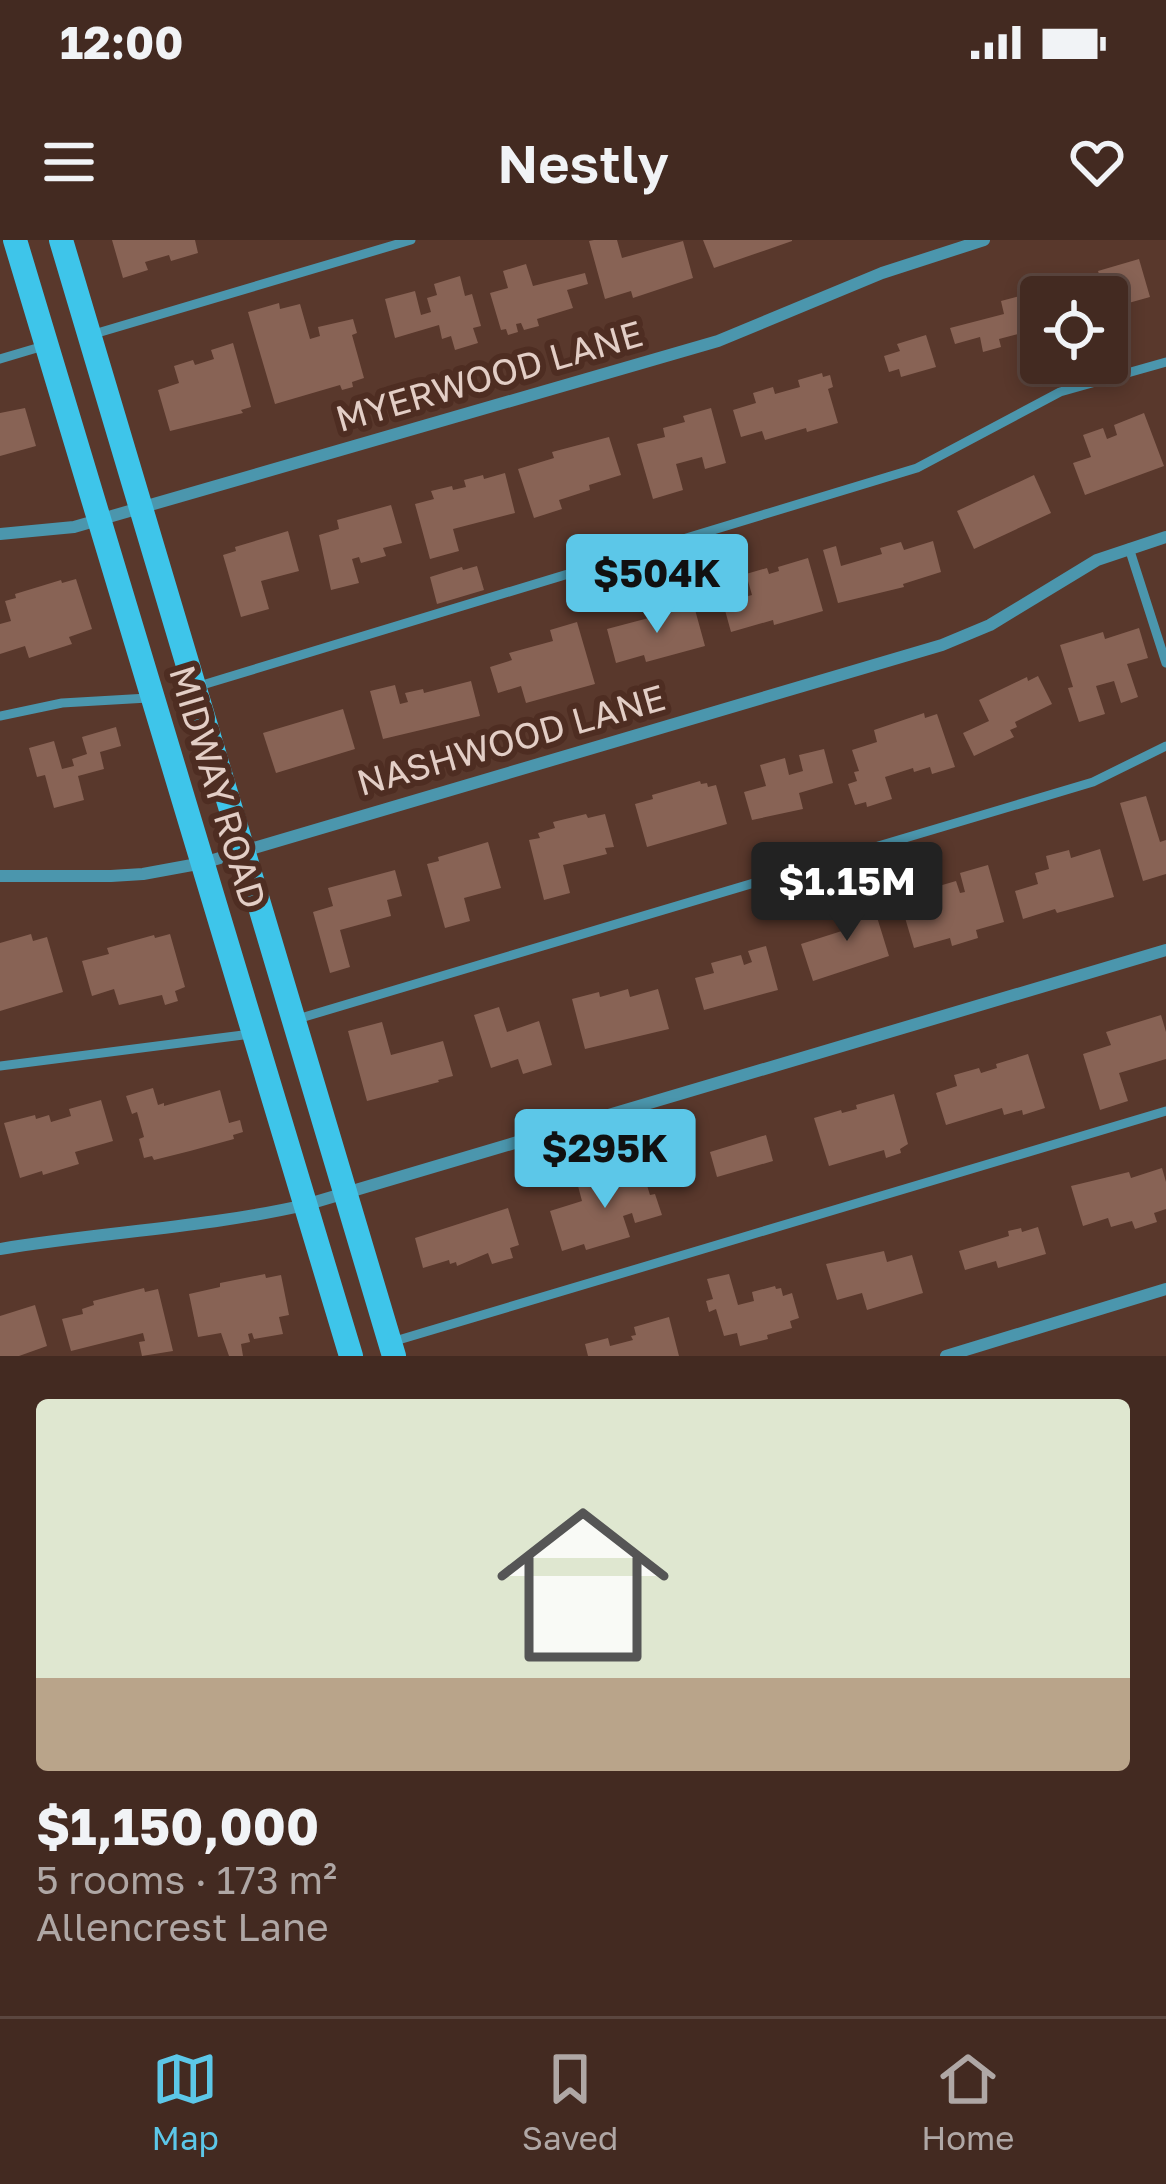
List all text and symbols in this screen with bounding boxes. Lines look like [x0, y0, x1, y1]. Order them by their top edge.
text: 12:00 [60, 15, 184, 69]
icon: menu [36, 129, 102, 195]
icon: heart [1064, 129, 1130, 195]
text: Nestly [497, 130, 669, 195]
map controls [1020, 276, 1128, 384]
button: locate [1020, 276, 1128, 384]
street label: MYERWOOD LANE [330, 311, 647, 440]
pin: $504K [573, 534, 741, 636]
text: $504K [593, 549, 721, 596]
street label: MIDWAY ROAD [161, 660, 276, 914]
street label: NASHWOOD LANE [352, 675, 670, 804]
pin: $1.15M [749, 842, 945, 944]
text: $1.15M [778, 857, 916, 904]
pin: $295K [521, 1109, 689, 1211]
text: $295K [542, 1124, 668, 1171]
icon: home [475, 1477, 691, 1693]
text: $1,150,000 [36, 1795, 319, 1856]
text: 5 rooms · 173 m² [36, 1856, 337, 1903]
text: Allencrest Lane [36, 1903, 329, 1950]
tab: Map [152, 2046, 219, 2157]
tab: Saved [522, 2046, 618, 2157]
tab: Home [921, 2046, 1014, 2157]

